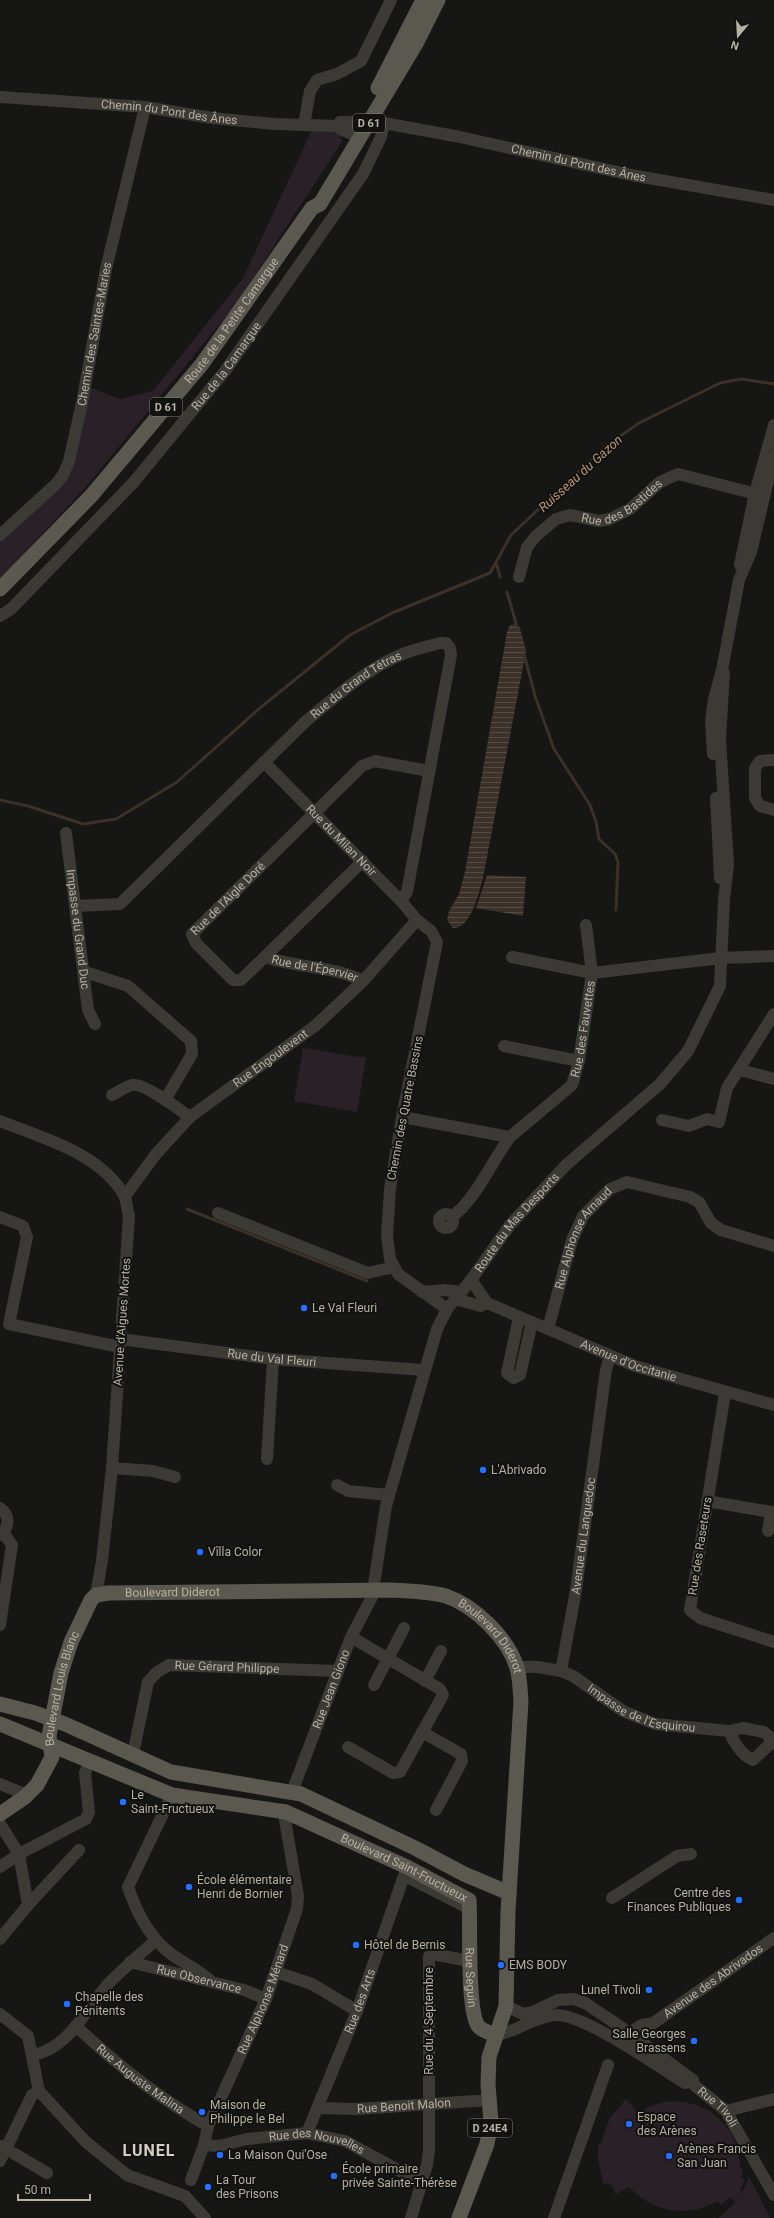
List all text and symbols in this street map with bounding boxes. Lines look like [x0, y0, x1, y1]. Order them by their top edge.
north arrow [718, 16, 758, 56]
text: N [729, 38, 741, 52]
street label: Chemin du Pont des Ânes [100, 97, 238, 127]
road number: D 61 [353, 114, 385, 132]
street label: Chemin du Pont des Ânes [510, 142, 647, 184]
street label: Route de la Petite Camargue [181, 255, 282, 387]
street label: Chemin des Saintes-Maries [75, 261, 114, 407]
street label: Rue de la Camargue [189, 319, 264, 413]
road number: D 61 [150, 398, 182, 416]
water label: Ruisseau du Gazon [535, 432, 625, 515]
street label: Rue des Bastides [580, 476, 665, 528]
street label: Rue du Grand Tétras [308, 648, 404, 721]
street label: Rue du Milan Noir [303, 802, 379, 879]
street label: Rue de l'Aigle Doré [188, 859, 268, 938]
street label: Impasse du Grand Duc [64, 868, 92, 990]
street label: Rue de l'Épervier [270, 952, 360, 985]
street label: Rue des Fauvettes [568, 980, 598, 1079]
street label: Rue Engoulevent [230, 1027, 311, 1090]
street label: Chemin des Quatre Bassins [384, 1035, 426, 1181]
street label: Route du Mas Desports [472, 1170, 562, 1275]
street label: Rue Alphonse Arnaud [552, 1184, 615, 1291]
street label: Avenue d'Aigues Mortes [111, 1258, 133, 1386]
place label: Le Val Fleuri [312, 1301, 377, 1315]
marker: Le Val Fleuri [299, 1303, 309, 1313]
street label: Avenue d'Occitanie [578, 1337, 678, 1384]
street label: Rue du Val Fleuri [227, 1346, 317, 1369]
place label: L'Abrivado [491, 1463, 546, 1477]
marker: L'Abrivado [478, 1465, 488, 1475]
street label: Avenue du Languedoc [568, 1476, 598, 1596]
street label: Rue des Raseteurs [685, 1496, 715, 1596]
place label: Vîlla Color [208, 1545, 262, 1559]
marker: Vîlla Color [195, 1547, 205, 1557]
street label: Boulevard Diderot [125, 1585, 220, 1600]
street label: Boulevard Diderot [456, 1596, 525, 1675]
street label: Boulevard Louis Blanc [42, 1629, 82, 1747]
street label: Rue Jean Giono [310, 1647, 353, 1731]
street label: Rue Gérard Philippe [174, 1658, 280, 1676]
street label: Impasse de l'Esquirou [585, 1681, 696, 1735]
place label: Le Saint-Fructueux [131, 1788, 214, 1816]
marker: Le Saint-Fructueux [118, 1797, 128, 1807]
street label: Boulevard Saint-Fructueux [338, 1831, 470, 1905]
place label: École élémentaire Henri de Bornier [197, 1872, 292, 1901]
marker: École élémentaire Henri de Bornier [184, 1882, 194, 1892]
place label: Centre des Finances Publiques [627, 1886, 731, 1914]
marker: Centre des Finances Publiques [734, 1895, 744, 1905]
place label: Hôtel de Bernis [364, 1938, 445, 1952]
marker: Hôtel de Bernis [351, 1940, 361, 1950]
street label: Avenue des Abrivados [661, 1941, 766, 2021]
street label: Rue Alphonse Ménard [235, 1943, 291, 2057]
street label: Rue Seguin [463, 1947, 480, 2008]
place label: EMS BODY [509, 1958, 568, 1972]
marker: EMS BODY [496, 1960, 506, 1970]
street label: Rue Observance [155, 1962, 243, 1996]
street label: Rue des Arts [341, 1967, 378, 2036]
street label: Rue du 4 Septembre [422, 1967, 436, 2075]
place label: Lunel Tivoli [581, 1983, 641, 1997]
marker: Lunel Tivoli [644, 1985, 654, 1995]
place label: Chapelle des Pénitents [75, 1990, 144, 2018]
marker: Chapelle des Pénitents [62, 1999, 72, 2009]
place label: Salle Georges Brassens [613, 2027, 686, 2055]
marker: Salle Georges Brassens [689, 2036, 699, 2046]
street label: Rue Auguste Malina [93, 2041, 187, 2117]
street label: Rue Tivoli [695, 2084, 741, 2130]
street label: Rue Benoit Malon [357, 2096, 451, 2116]
place label: Maison de Philippe le Bel [210, 2098, 285, 2126]
marker: Maison de Philippe le Bel [197, 2107, 207, 2117]
place label: Espace des Arènes [637, 2110, 697, 2138]
road number: D 24E4 [468, 2119, 512, 2137]
marker: Espace des Arènes [624, 2119, 634, 2129]
street label: Rue des Nouvelles [268, 2126, 367, 2157]
district label: LUNEL [123, 2141, 175, 2160]
place label: Arènes Francis San Juan [677, 2142, 756, 2170]
place label: La Maison Qui'Ose [228, 2148, 327, 2162]
marker: La Maison Qui'Ose [215, 2150, 225, 2160]
marker: Arènes Francis San Juan [664, 2151, 674, 2161]
place label: École primaire privée Sainte-Thérèse [342, 2161, 457, 2190]
marker: École primaire privée Sainte-Thérèse [329, 2171, 339, 2181]
place label: La Tour des Prisons [216, 2173, 279, 2201]
scale bar [18, 2176, 90, 2202]
marker: La Tour des Prisons [203, 2182, 213, 2192]
text: 50 m [24, 2183, 51, 2197]

